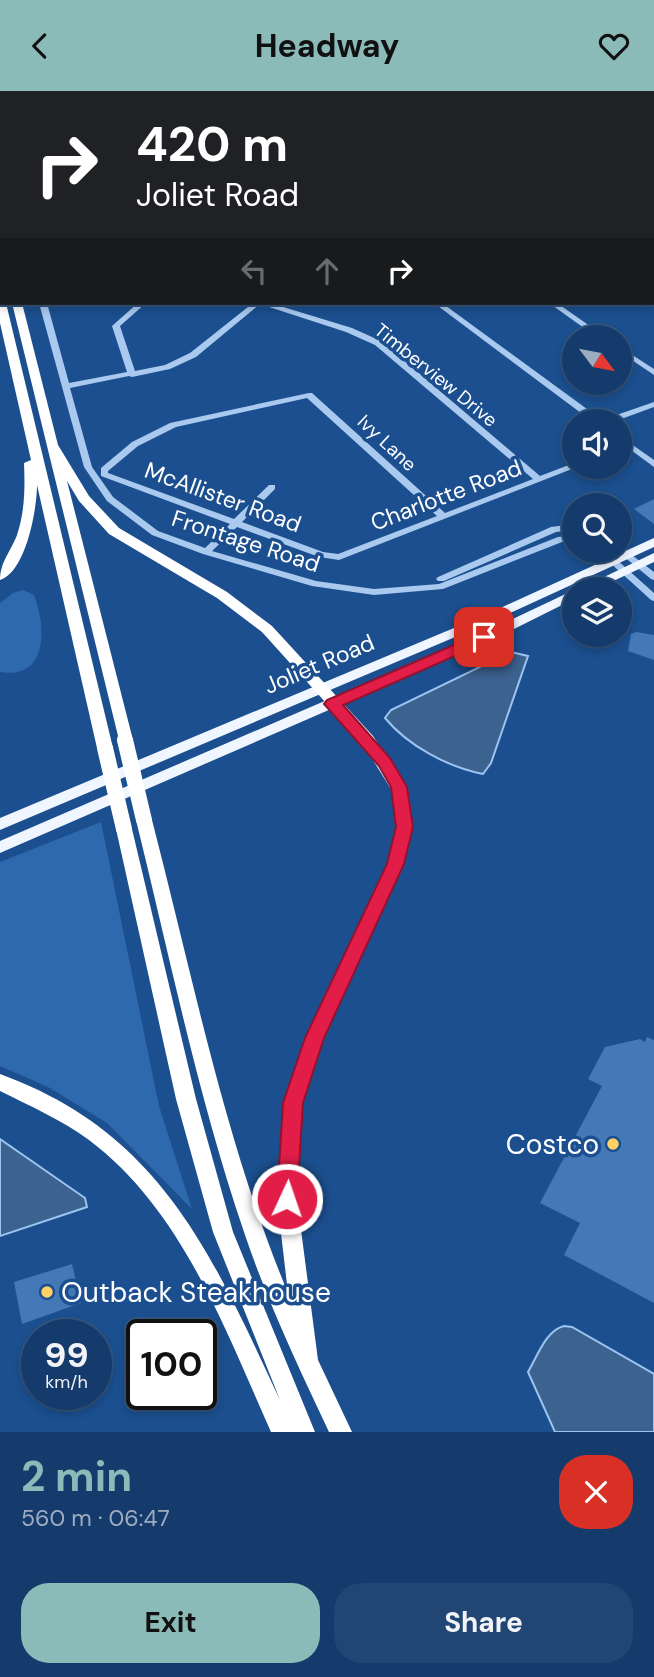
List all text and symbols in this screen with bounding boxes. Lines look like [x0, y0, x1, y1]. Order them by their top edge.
text: Headway [255, 25, 399, 67]
icon: back [21, 27, 59, 65]
icon: heart [595, 27, 633, 65]
text: 420 m [136, 112, 288, 176]
icon: right [21, 119, 112, 210]
text: Joliet Road [136, 174, 299, 216]
icon: left [235, 252, 273, 290]
icon: ahead [308, 252, 346, 290]
icon: right [381, 252, 419, 290]
street label: Timberview Drive [369, 318, 503, 432]
north arrow [562, 325, 632, 395]
map controls [562, 325, 632, 647]
street label: Ivy Lane [352, 409, 422, 477]
button: sound [562, 409, 632, 479]
street label: Charlotte Road [366, 452, 526, 538]
street label: McAllister Road [141, 455, 305, 539]
button: search [562, 493, 632, 563]
street label: Frontage Road [168, 503, 324, 579]
button: layers [562, 577, 632, 647]
pin [454, 607, 514, 667]
icon: arrive [465, 618, 503, 656]
street label: Joliet Road [259, 627, 379, 701]
place label: Costco [506, 1126, 599, 1163]
marker: Costco [605, 1136, 621, 1152]
position arrow [250, 1162, 324, 1236]
place label: Outback Steakhouse [61, 1274, 331, 1311]
marker: Outback Steakhouse [39, 1284, 55, 1300]
speed limit sign: 100 [126, 1319, 217, 1410]
text: 99 [44, 1332, 89, 1378]
text: km/h [45, 1370, 88, 1394]
text: 2 min [21, 1449, 132, 1504]
button: close [559, 1455, 633, 1529]
text: 560 m · 06:47 [21, 1503, 170, 1533]
button: Exit [21, 1583, 320, 1663]
button: Share [334, 1583, 633, 1663]

